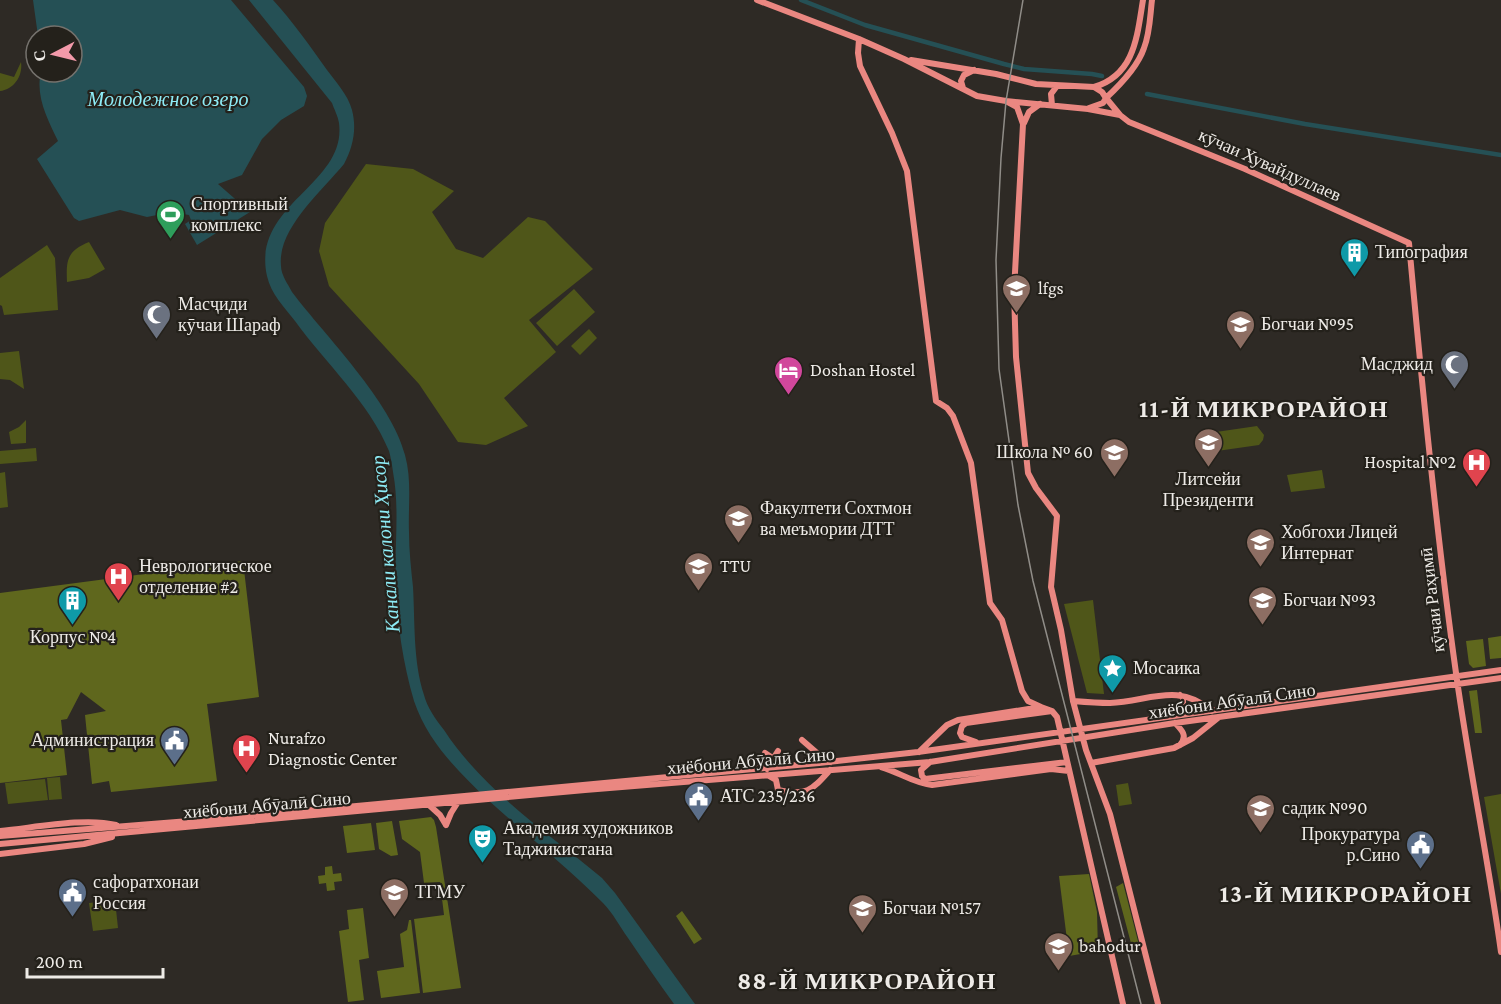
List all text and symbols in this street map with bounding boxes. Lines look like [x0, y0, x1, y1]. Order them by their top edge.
north arrow [24, 24, 84, 84]
text: С [30, 49, 49, 63]
water label: Молодежное озеро [87, 88, 248, 111]
street label: кӯчаи Хувайдуллаев [1196, 125, 1344, 205]
place label: Спортивный комплекс [191, 194, 288, 235]
sports icon: Спортивный комплекс [154, 198, 186, 240]
building icon: Типография [1338, 236, 1370, 278]
place label: Типография [1375, 242, 1468, 262]
school or university icon: lfgs [1001, 272, 1033, 314]
place label: lfgs [1038, 278, 1064, 298]
place label: Масҷиди кӯчаи Шараф [178, 294, 281, 335]
mosque icon: Масҷиди кӯчаи Шараф [141, 298, 173, 340]
school or university icon: Богчаи №95 [1224, 308, 1256, 350]
place label: Богчаи №95 [1261, 314, 1354, 334]
mosque icon: Масджид [1438, 348, 1470, 390]
hotel icon: Doshan Hostel [773, 354, 805, 396]
place label: Масджид [1361, 354, 1433, 374]
place label: Doshan Hostel [810, 360, 916, 380]
district label: 11-Й МИКРОРАЙОН [1139, 395, 1389, 422]
school or university icon: Литсейи Президенти [1192, 426, 1224, 468]
school or university icon: Школа № 60 [1098, 436, 1130, 478]
place label: Школа № 60 [996, 442, 1093, 462]
hospital icon: Hospital №2 [1461, 446, 1493, 488]
place label: Hospital №2 [1364, 452, 1456, 472]
water label: Канали калони Ҳисор [366, 454, 405, 634]
place label: Литсейи Президенти [1162, 469, 1254, 510]
place label: Факултети Сохтмон ва меъмории ДТТ [760, 498, 912, 539]
school or university icon: Факултети Сохтмон ва меъмории ДТТ [723, 502, 755, 544]
place label: Хобгохи Лицей Интернат [1281, 522, 1398, 563]
school or university icon: Хобгохи Лицей Интернат [1244, 526, 1276, 568]
street label: кӯчаи Раҳимӣ [1416, 546, 1448, 654]
school or university icon: TTU [683, 550, 715, 592]
place label: Неврологическое отделение #2 [139, 556, 272, 597]
place label: TTU [720, 556, 751, 576]
hospital icon: Неврологическое отделение #2 [102, 560, 134, 602]
building icon: Корпус №4 [57, 584, 89, 626]
school or university icon: Богчаи №93 [1246, 584, 1278, 626]
place label: Богчаи №93 [1283, 590, 1376, 610]
place label: Корпус №4 [30, 627, 116, 647]
place icon: Мосаика [1096, 652, 1128, 694]
place label: Мосаика [1133, 658, 1200, 678]
street label: хиёбони Абӯалӣ Сино [1147, 679, 1317, 723]
public building icon: Администрация [159, 724, 191, 766]
place label: Nurafzo Diagnostic Center [268, 728, 398, 769]
place label: Администрация [31, 730, 154, 750]
hospital icon: Nurafzo Diagnostic Center [231, 732, 263, 774]
street label: хиёбони Абӯалӣ Сино [666, 744, 836, 778]
public building icon: АТС 235/236 [683, 780, 715, 822]
place label: АТС 235/236 [720, 786, 815, 806]
street label: хиёбони Абӯалӣ Сино [182, 788, 352, 822]
school or university icon: садик №90 [1245, 792, 1277, 834]
place label: садик №90 [1282, 798, 1367, 818]
place label: Академия художников Таджикистана [503, 818, 673, 859]
theatre icon: Академия художников Таджикистана [466, 822, 498, 864]
place label: Прокуратура р.Сино [1301, 824, 1400, 865]
public building icon: Прокуратура р.Сино [1405, 828, 1437, 870]
place label: сафоратхонаи Россия [93, 872, 199, 913]
public building icon: сафоратхонаи Россия [56, 876, 88, 918]
school or university icon: ТГМУ [378, 876, 410, 918]
district label: 13-Й МИКРОРАЙОН [1220, 880, 1472, 907]
place label: ТГМУ [415, 882, 465, 902]
school or university icon: Богчаи №157 [846, 892, 878, 934]
place label: Богчаи №157 [883, 898, 981, 918]
school or university icon: bahodur [1042, 930, 1074, 972]
place label: bahodur [1079, 936, 1141, 956]
scale bar [27, 941, 164, 979]
text: 200 m [36, 952, 83, 972]
district label: 88-Й МИКРОРАЙОН [737, 967, 997, 994]

